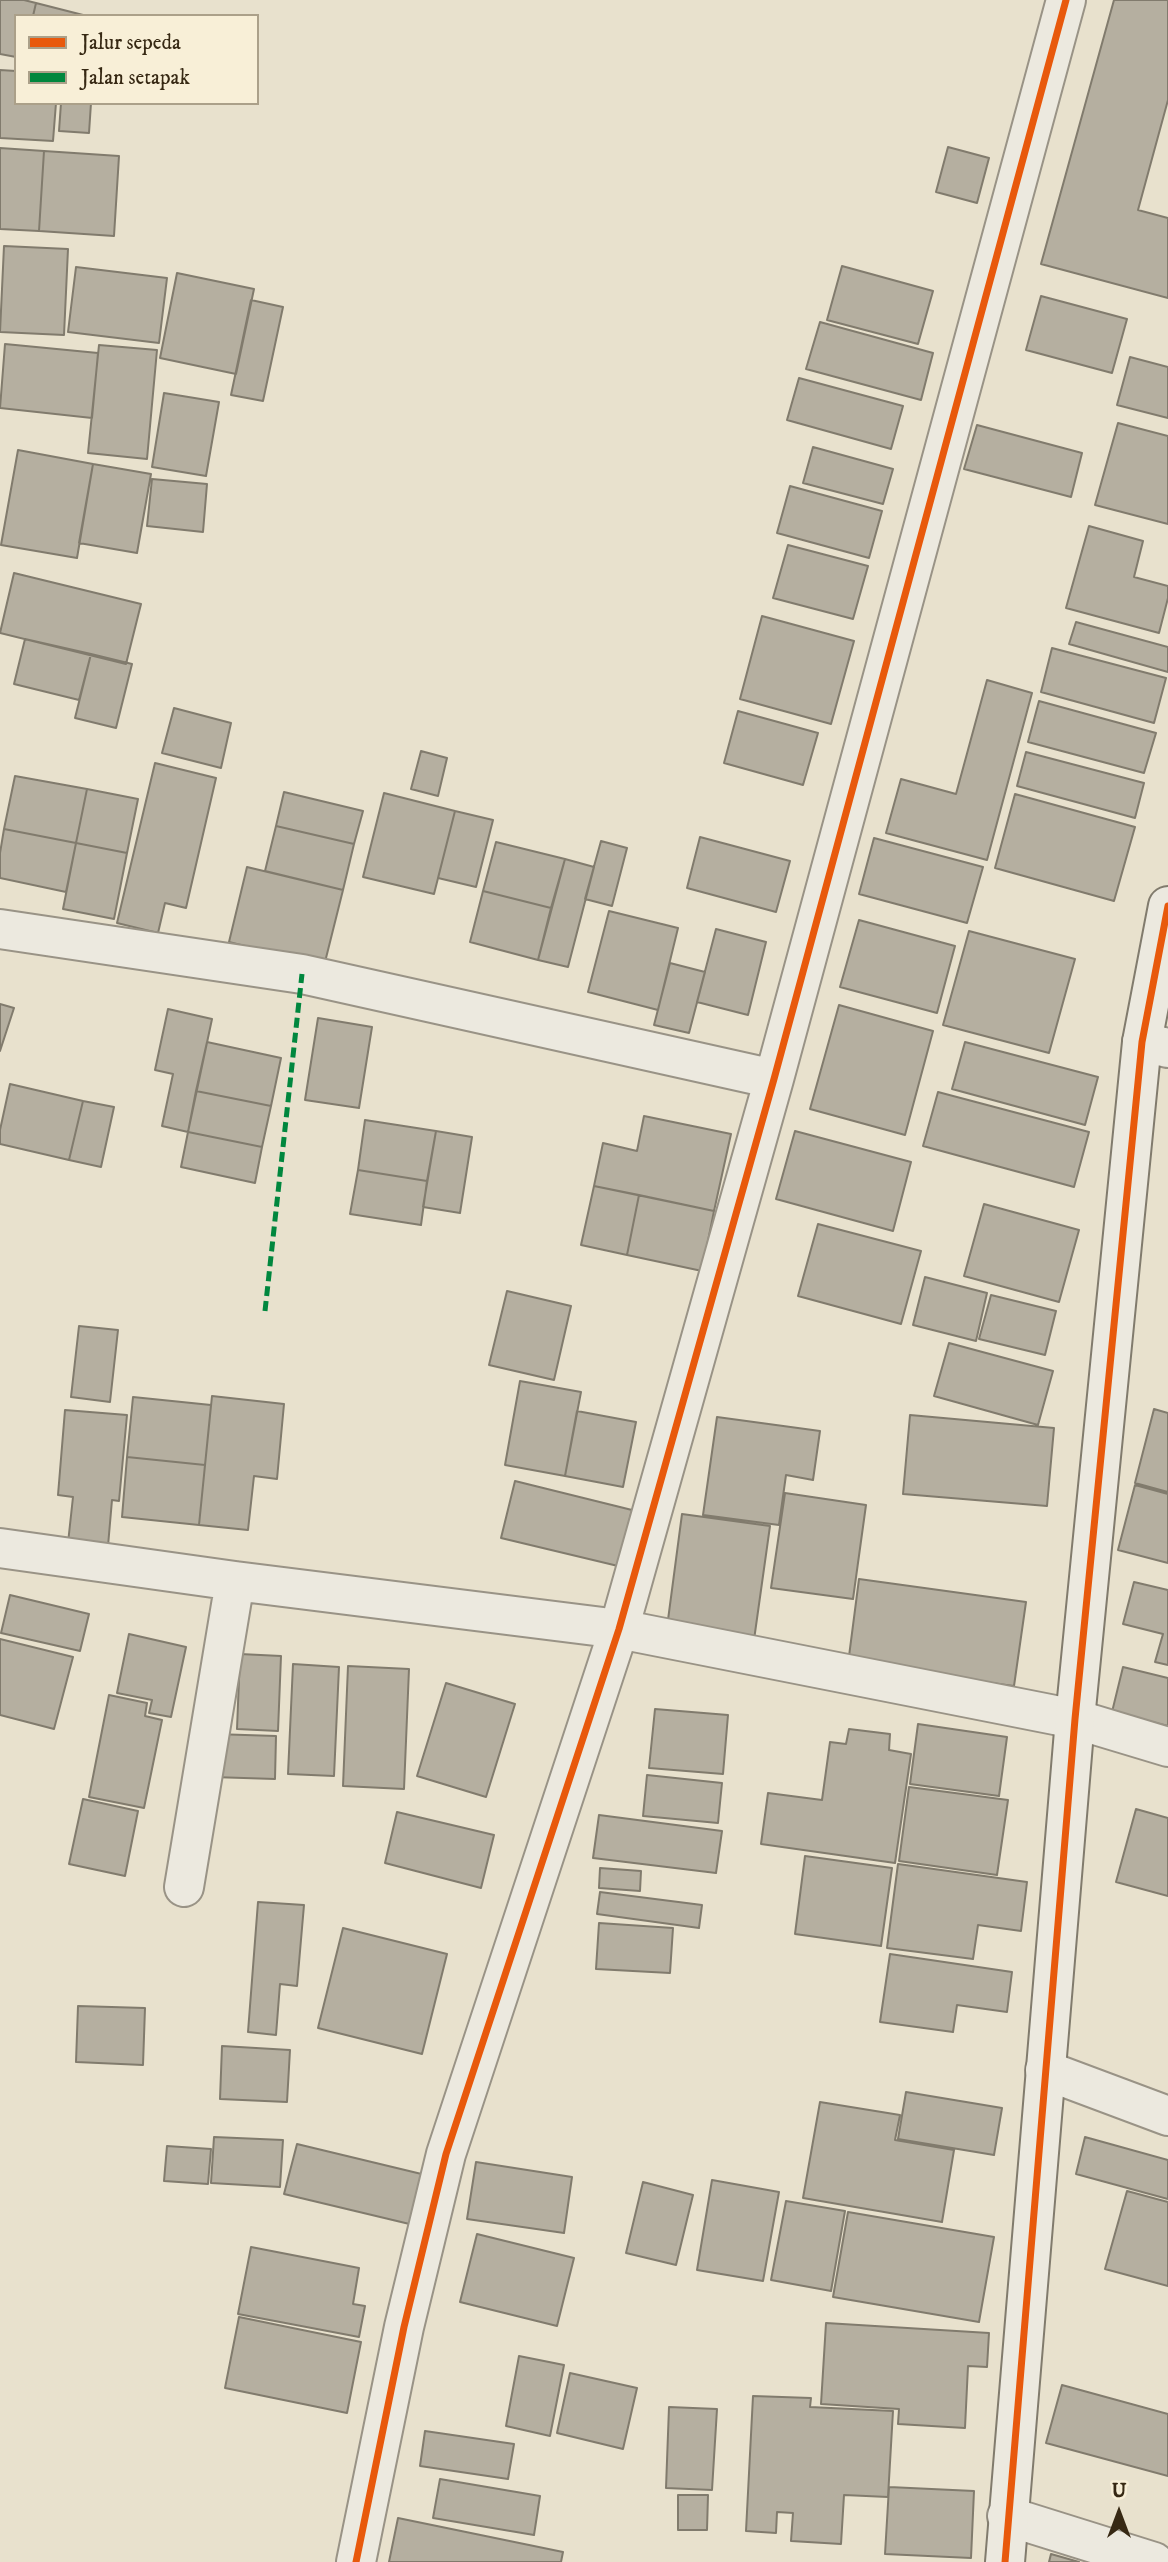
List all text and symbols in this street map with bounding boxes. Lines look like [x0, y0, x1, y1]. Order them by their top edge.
legend [14, 14, 259, 105]
text: Jalur sepeda [81, 30, 181, 56]
text: Jalan setapak [81, 65, 190, 91]
north arrow [1084, 2478, 1154, 2548]
text: U [1112, 2480, 1126, 2503]

